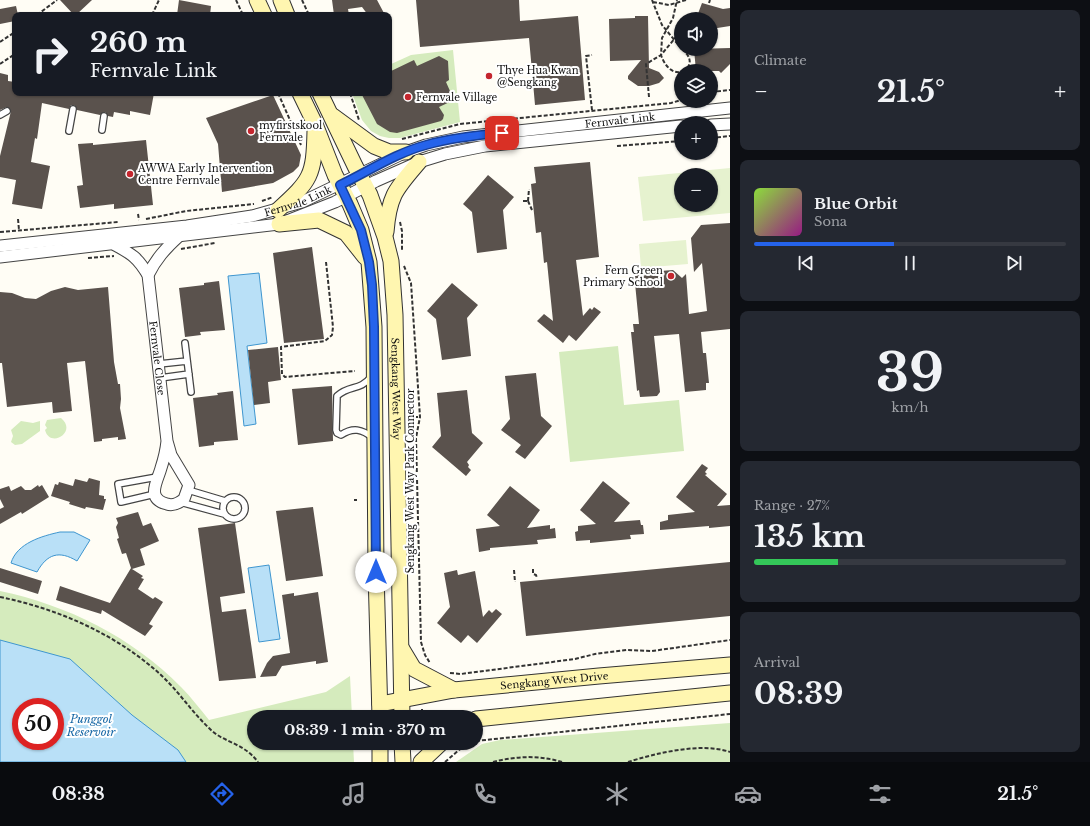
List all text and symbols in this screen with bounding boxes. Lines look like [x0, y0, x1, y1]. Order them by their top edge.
map controls [674, 12, 718, 212]
button: sound [674, 12, 718, 56]
text: 260 m [90, 25, 187, 60]
icon: right [24, 28, 76, 80]
text: Climate [754, 52, 807, 69]
text: Fernvale Link [90, 60, 217, 82]
place label: Thye Hua Kwan @Sengkang [497, 64, 579, 89]
button: layers [674, 64, 718, 108]
marker: Thye Hua Kwan @Sengkang [484, 71, 494, 81]
text: 21.5° [877, 73, 945, 110]
text: − [754, 78, 768, 105]
text: + [1054, 78, 1066, 105]
place label: Fernvale Village [416, 91, 498, 104]
marker: Fernvale Village [403, 92, 413, 102]
street label: Fernvale Link [584, 110, 657, 130]
pin [485, 116, 519, 150]
button: + [674, 116, 718, 160]
place label: myfirstskool Fernvale [259, 119, 322, 144]
icon: arrive [491, 122, 513, 144]
marker: myfirstskool Fernvale [246, 126, 256, 136]
place label: AWWA Early Intervention Centre Fernvale [137, 162, 272, 187]
button: − [674, 168, 718, 212]
marker: AWWA Early Intervention Centre Fernvale [125, 169, 135, 179]
street label: Fernvale Link [263, 182, 334, 219]
text: Blue Orbit [814, 194, 897, 213]
text: Sona [814, 213, 847, 230]
icon: previous [795, 252, 817, 274]
icon: pause [899, 252, 921, 274]
icon: next [1003, 252, 1025, 274]
place label: Fern Green Primary School [583, 264, 663, 289]
marker: Fern Green Primary School [666, 271, 676, 281]
street label: Fernvale Close [147, 320, 168, 396]
street label: Sengkang West Way [389, 338, 404, 441]
text: 39 [876, 341, 944, 405]
street label: Sengkang West Way Park Connector [404, 388, 417, 574]
text: km/h [892, 399, 928, 416]
text: Range · 27% [754, 497, 830, 514]
text: 135 km [754, 518, 865, 555]
position arrow [355, 551, 397, 593]
text: Arrival [754, 654, 800, 671]
street label: Sengkang West Drive [500, 669, 609, 692]
text: 08:39 [754, 675, 844, 712]
speed limit sign: 50 [12, 698, 64, 750]
water label: Punggol Reservoir [66, 712, 116, 739]
text: 08:39 · 1 min · 370 m [284, 720, 446, 739]
icon: directions [208, 780, 236, 808]
icon: music [340, 780, 368, 808]
icon: phone [471, 780, 499, 808]
icon: climate [603, 780, 631, 808]
icon: car [734, 780, 762, 808]
icon: filters [866, 780, 894, 808]
text: 08:38 [52, 783, 105, 805]
text: 21.5° [997, 783, 1038, 805]

